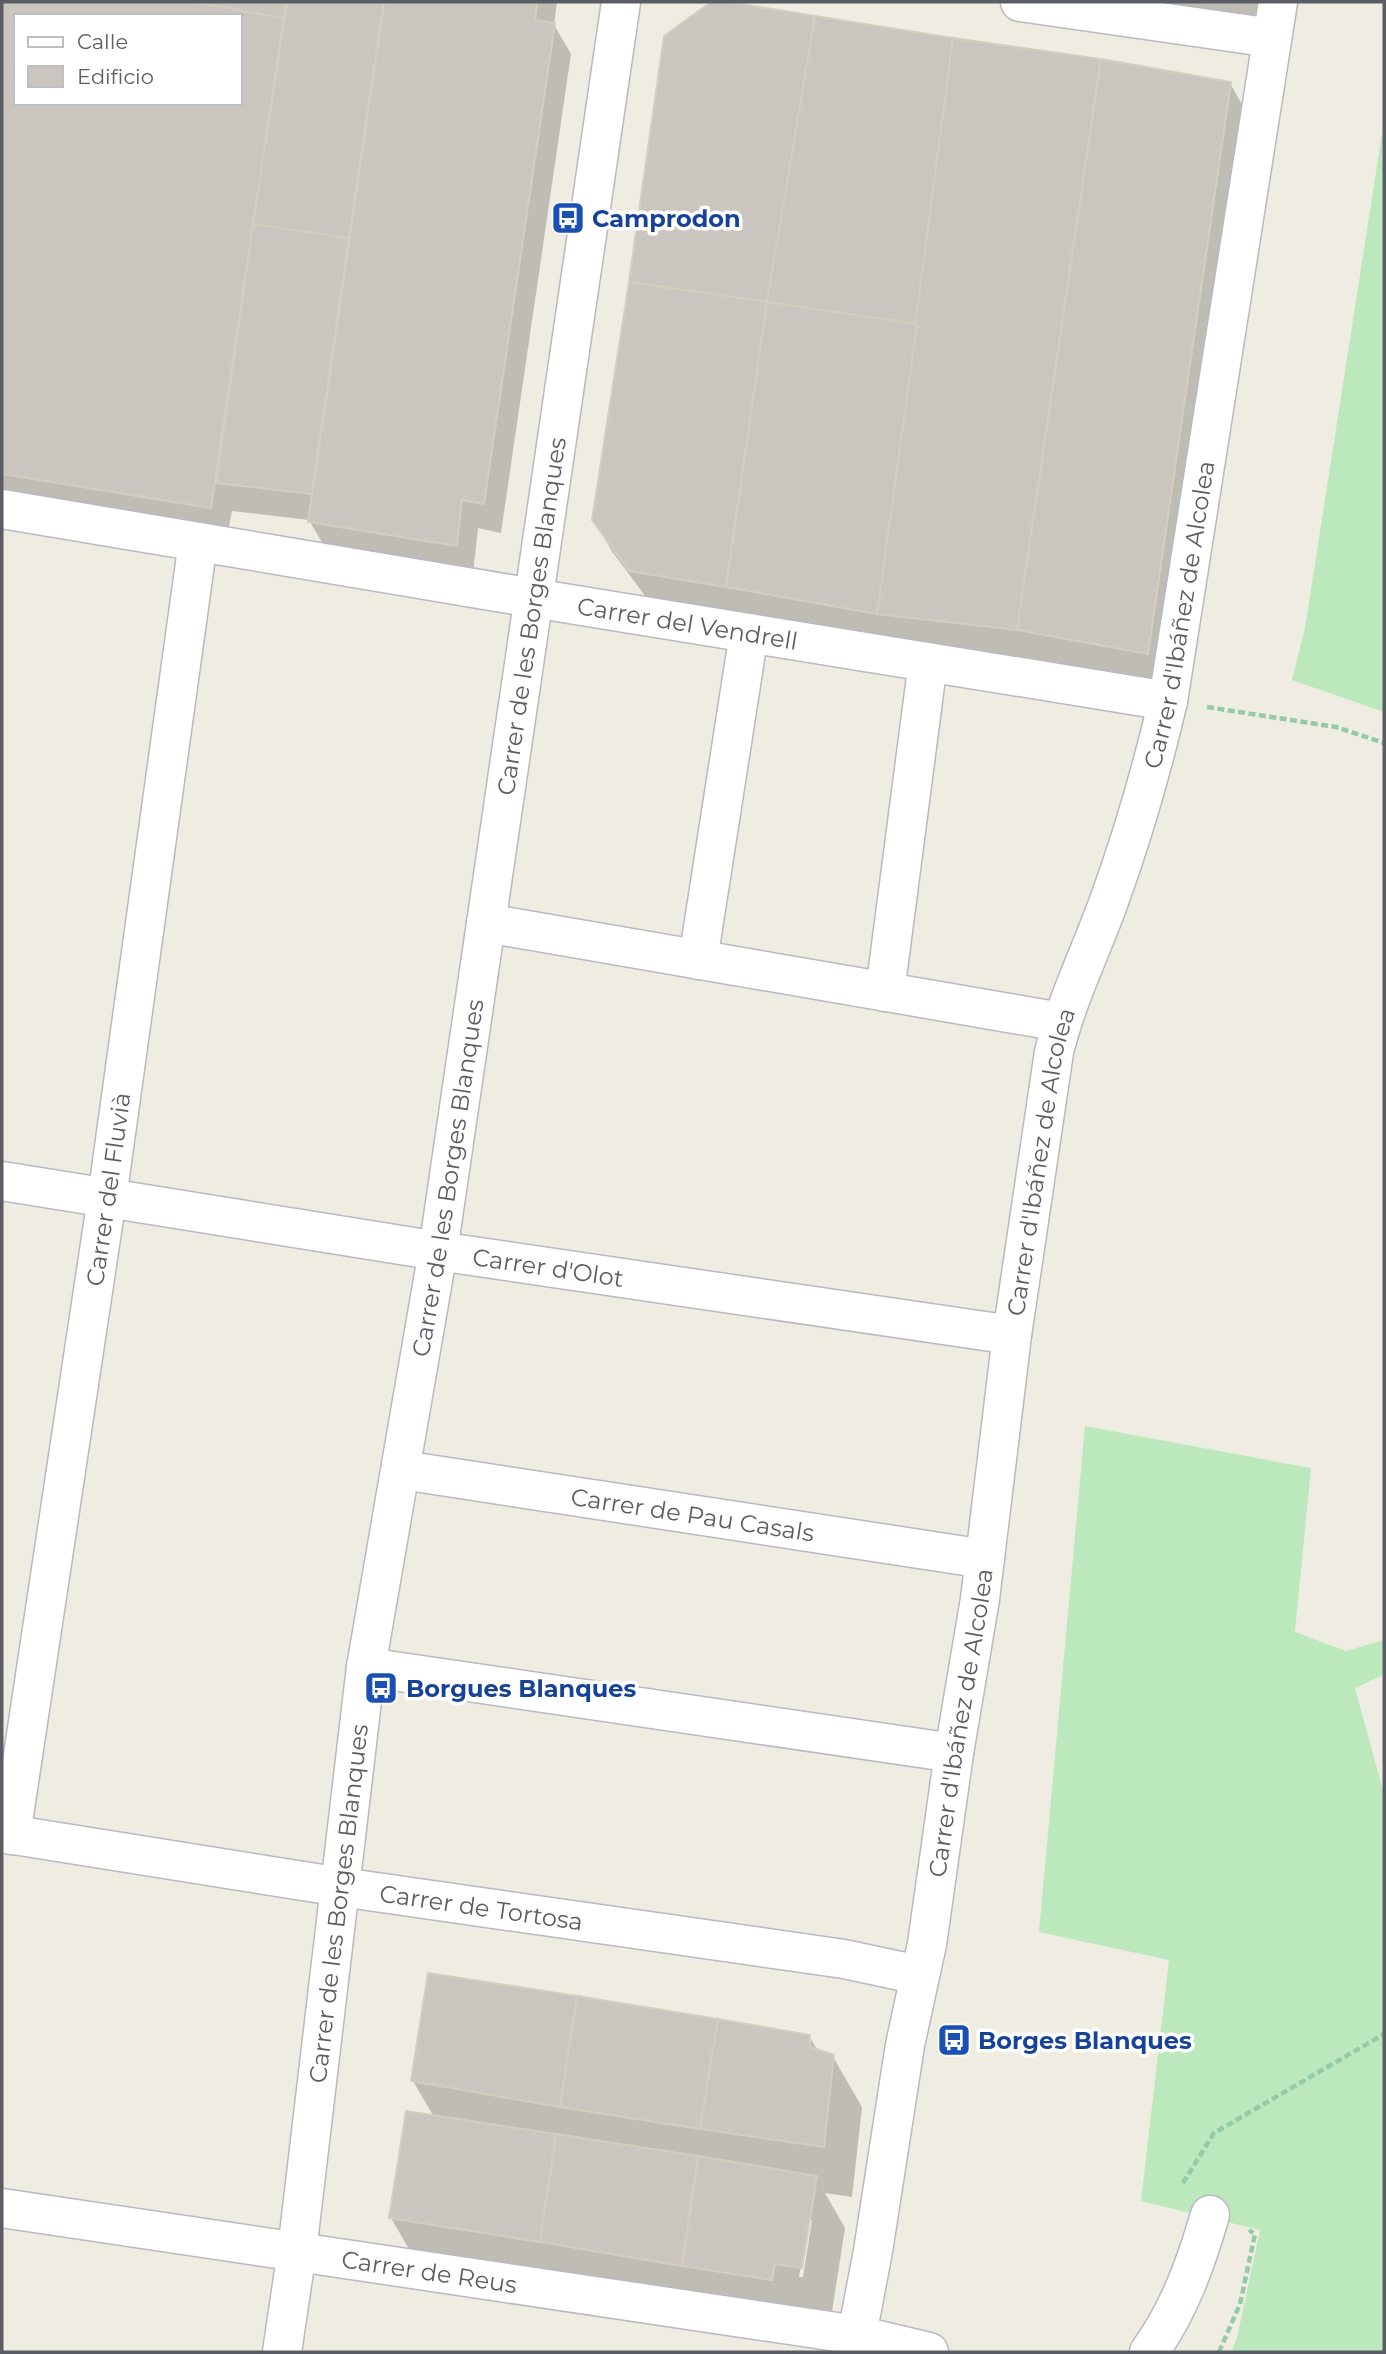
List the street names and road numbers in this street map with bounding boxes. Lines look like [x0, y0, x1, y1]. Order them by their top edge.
street label: Carrer de les Borges Blanques [490, 435, 572, 797]
street label: Carrer d'Ibáñez de Alcolea [1137, 459, 1220, 772]
street label: Carrer del Vendrell [575, 591, 800, 655]
street label: Carrer de les Borges Blanques [405, 997, 489, 1359]
street label: Carrer d'Ibáñez de Alcolea [1001, 1004, 1081, 1318]
street label: Carrer del Fluvià [79, 1091, 136, 1288]
street label: Carrer d'Olot [471, 1242, 626, 1293]
street label: Carrer de Pau Casals [569, 1481, 816, 1547]
street label: Carrer d'Ibáñez de Alcolea [922, 1567, 998, 1879]
street label: Carrer de les Borges Blanques [302, 1722, 374, 2085]
street label: Carrer de Tortosa [378, 1878, 585, 1936]
street label: Carrer de Reus [340, 2244, 519, 2299]

